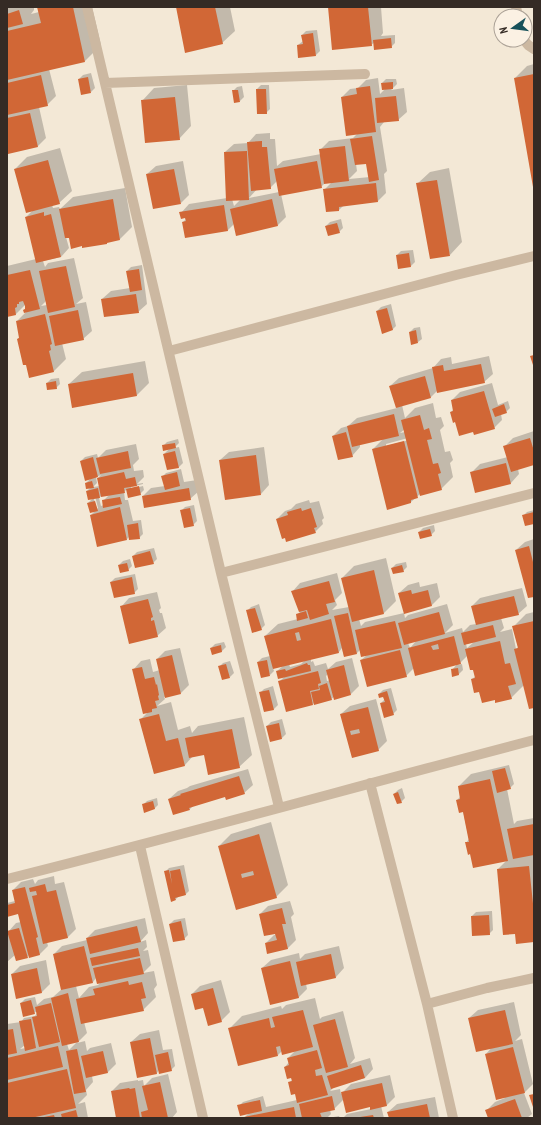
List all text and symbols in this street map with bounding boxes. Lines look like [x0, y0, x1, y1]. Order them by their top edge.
north arrow [493, 8, 533, 48]
text: N [496, 26, 511, 35]

